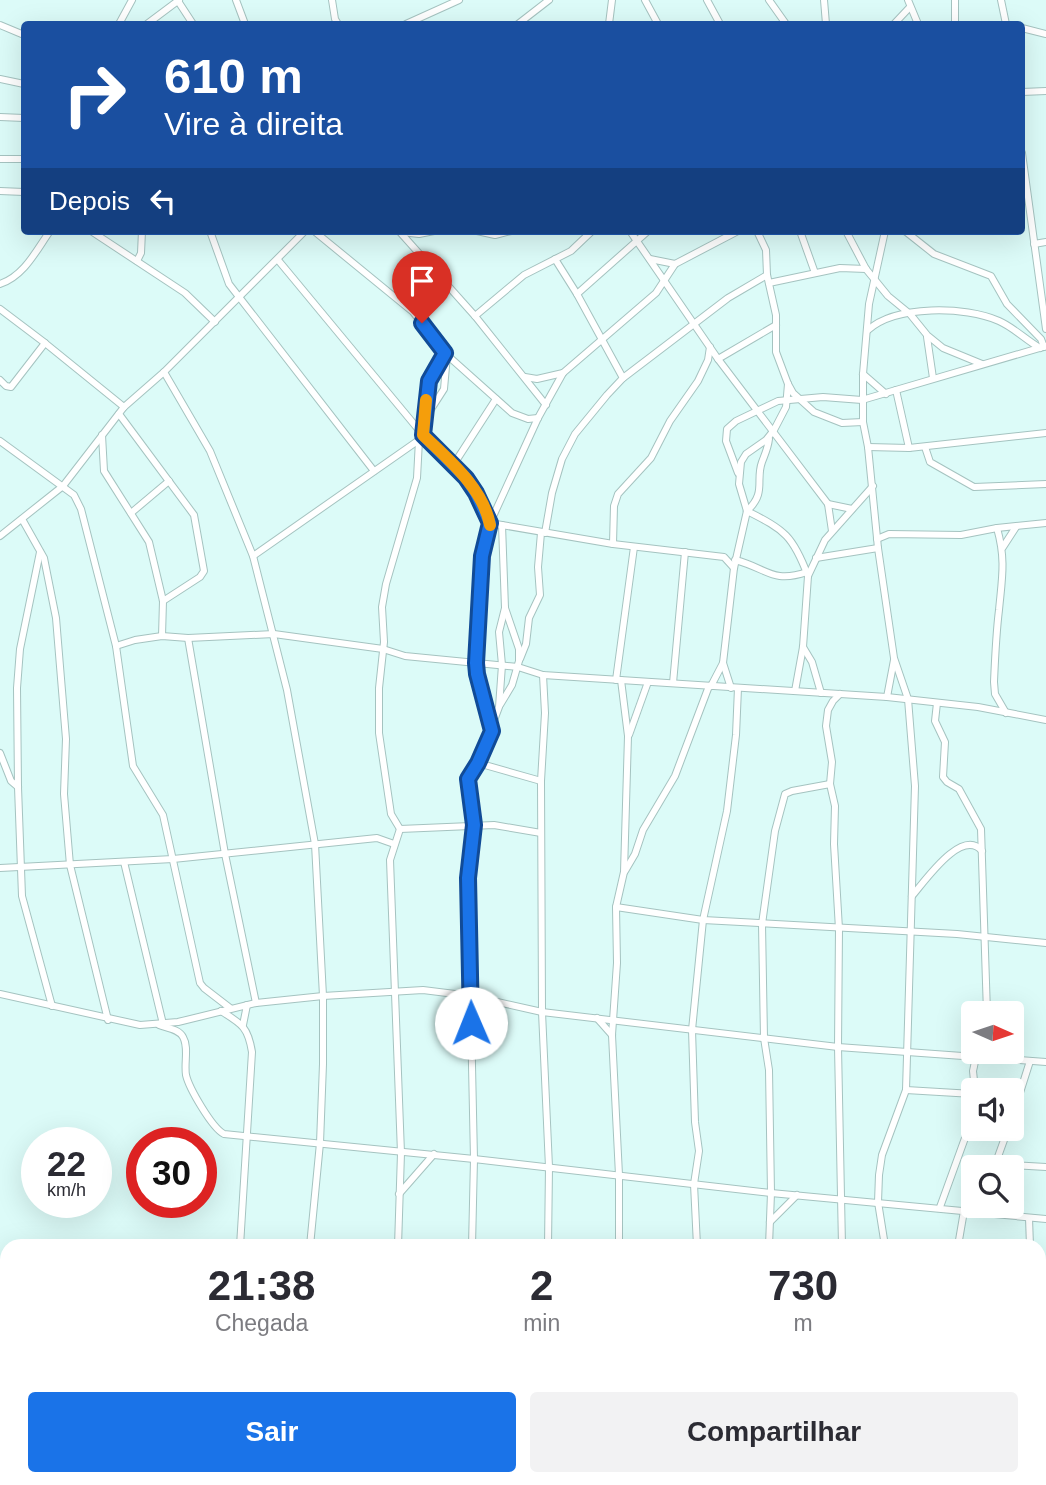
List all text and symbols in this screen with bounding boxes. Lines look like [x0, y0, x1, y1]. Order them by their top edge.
icon: right [49, 49, 140, 140]
text: 610 m [164, 49, 303, 103]
text: Vire à direita [164, 106, 343, 142]
icon: left [144, 182, 182, 220]
text: Depois [49, 186, 130, 216]
pin [392, 251, 452, 323]
icon: arrive [403, 262, 441, 300]
position arrow [434, 986, 508, 1060]
north arrow [961, 1001, 1024, 1064]
map controls [961, 1001, 1024, 1218]
button: sound [961, 1078, 1024, 1141]
speed limit sign: 30 [126, 1127, 217, 1218]
text: 22 [47, 1144, 86, 1183]
button: search [961, 1155, 1024, 1218]
text: km/h [47, 1180, 86, 1200]
text: 21:38 [208, 1262, 315, 1309]
text: 2 [530, 1262, 553, 1309]
text: 730 [768, 1262, 838, 1309]
text: Chegada [215, 1310, 308, 1336]
text: min [523, 1310, 560, 1336]
text: m [794, 1310, 813, 1336]
button: Sair [28, 1392, 516, 1472]
button: Compartilhar [530, 1392, 1018, 1472]

